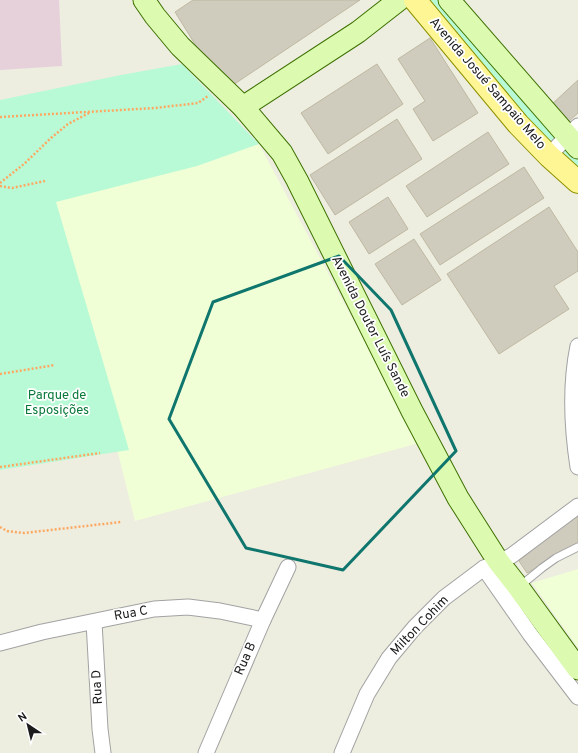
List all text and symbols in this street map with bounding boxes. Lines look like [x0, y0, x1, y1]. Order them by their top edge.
street label: Avenida Josué Sampaio Melo [425, 15, 549, 153]
street label: Avenida Doutor Luís Sande [327, 254, 413, 400]
park label: Parque de Esposições [25, 388, 89, 419]
street label: Milton Cohim [388, 593, 452, 659]
street label: Rua C [113, 603, 149, 625]
street label: Rua B [232, 640, 260, 678]
street label: Rua D [89, 669, 107, 705]
north arrow [8, 705, 48, 745]
text: N [16, 710, 30, 726]

